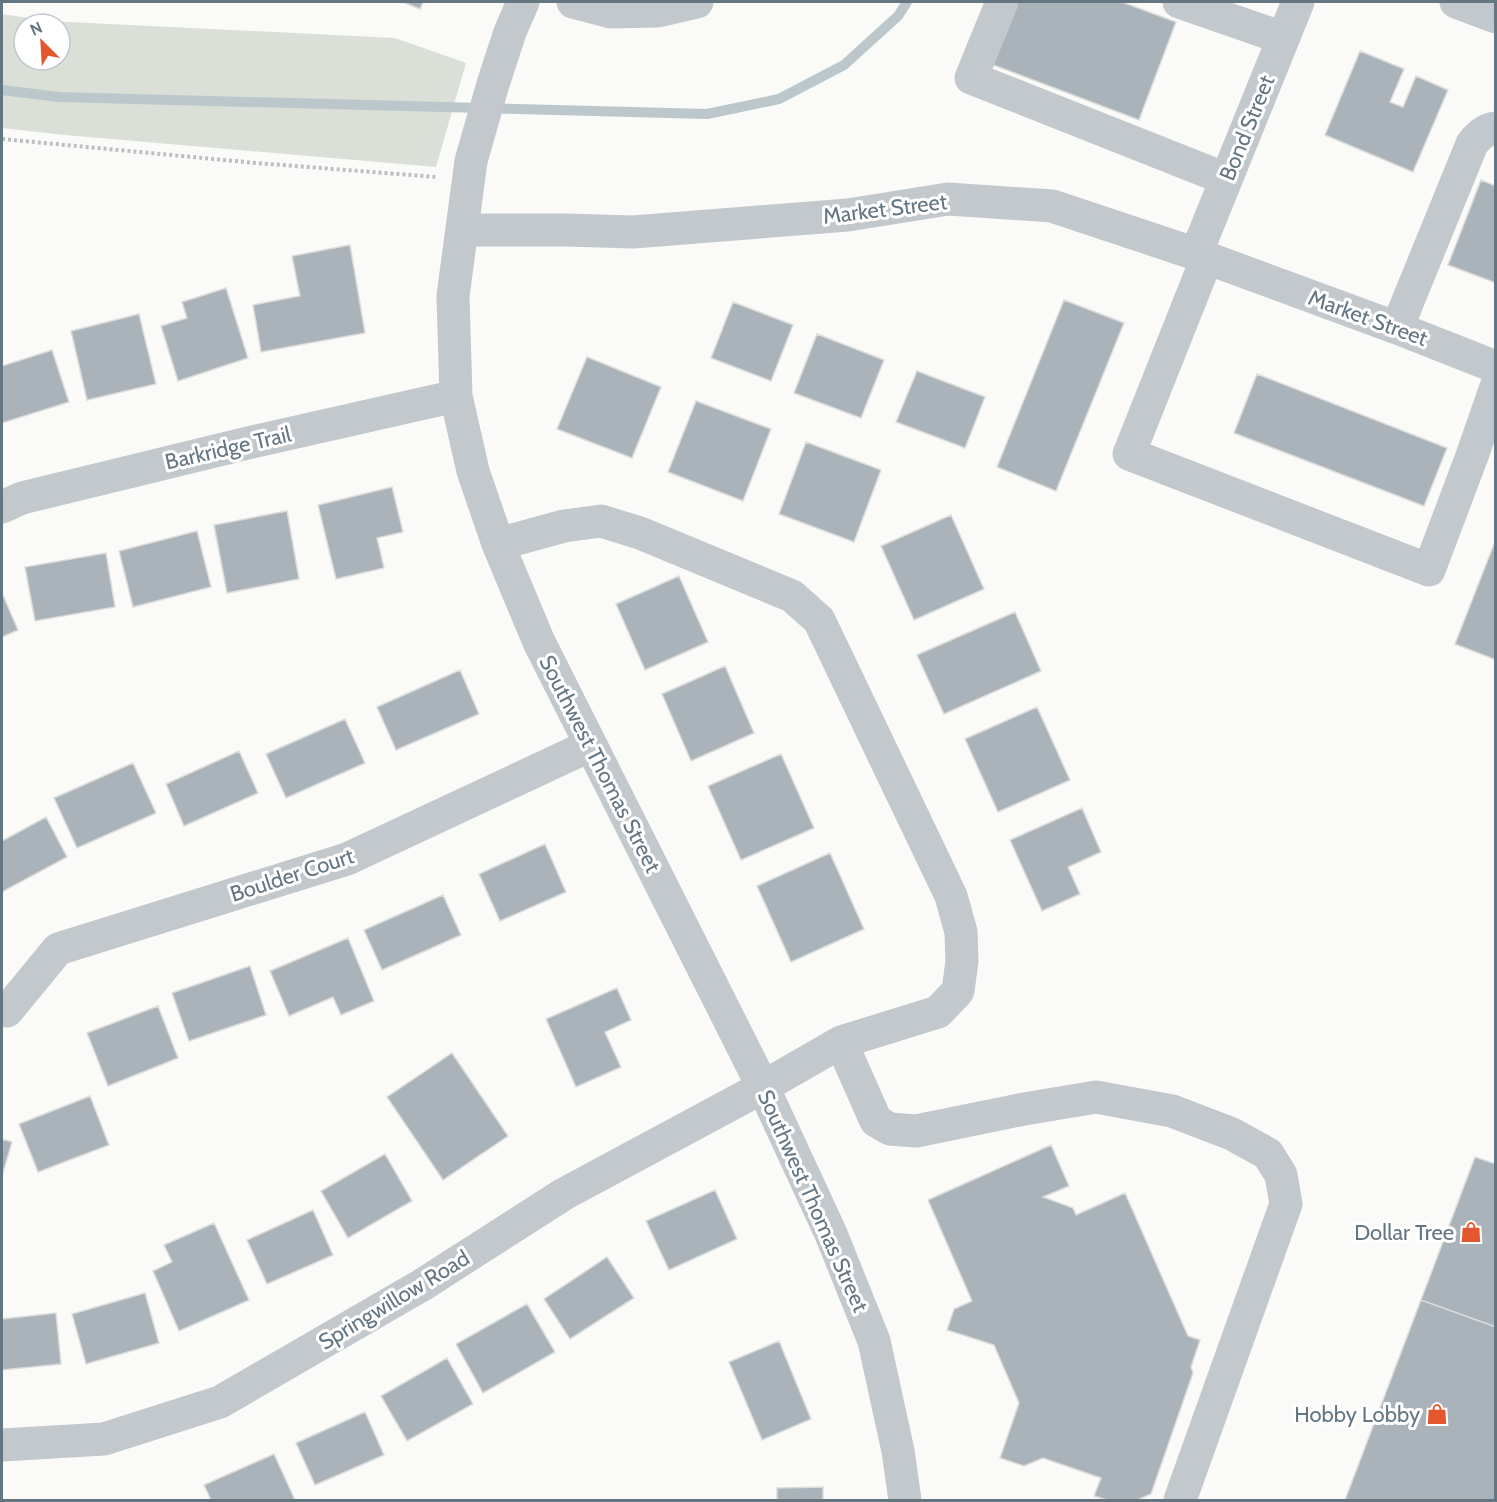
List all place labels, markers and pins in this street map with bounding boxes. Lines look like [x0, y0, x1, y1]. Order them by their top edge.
place label: Dollar Tree [1354, 1219, 1454, 1246]
shop icon: Dollar Tree [1459, 1220, 1483, 1244]
place label: Hobby Lobby [1294, 1401, 1420, 1428]
shop icon: Hobby Lobby [1425, 1402, 1449, 1426]

